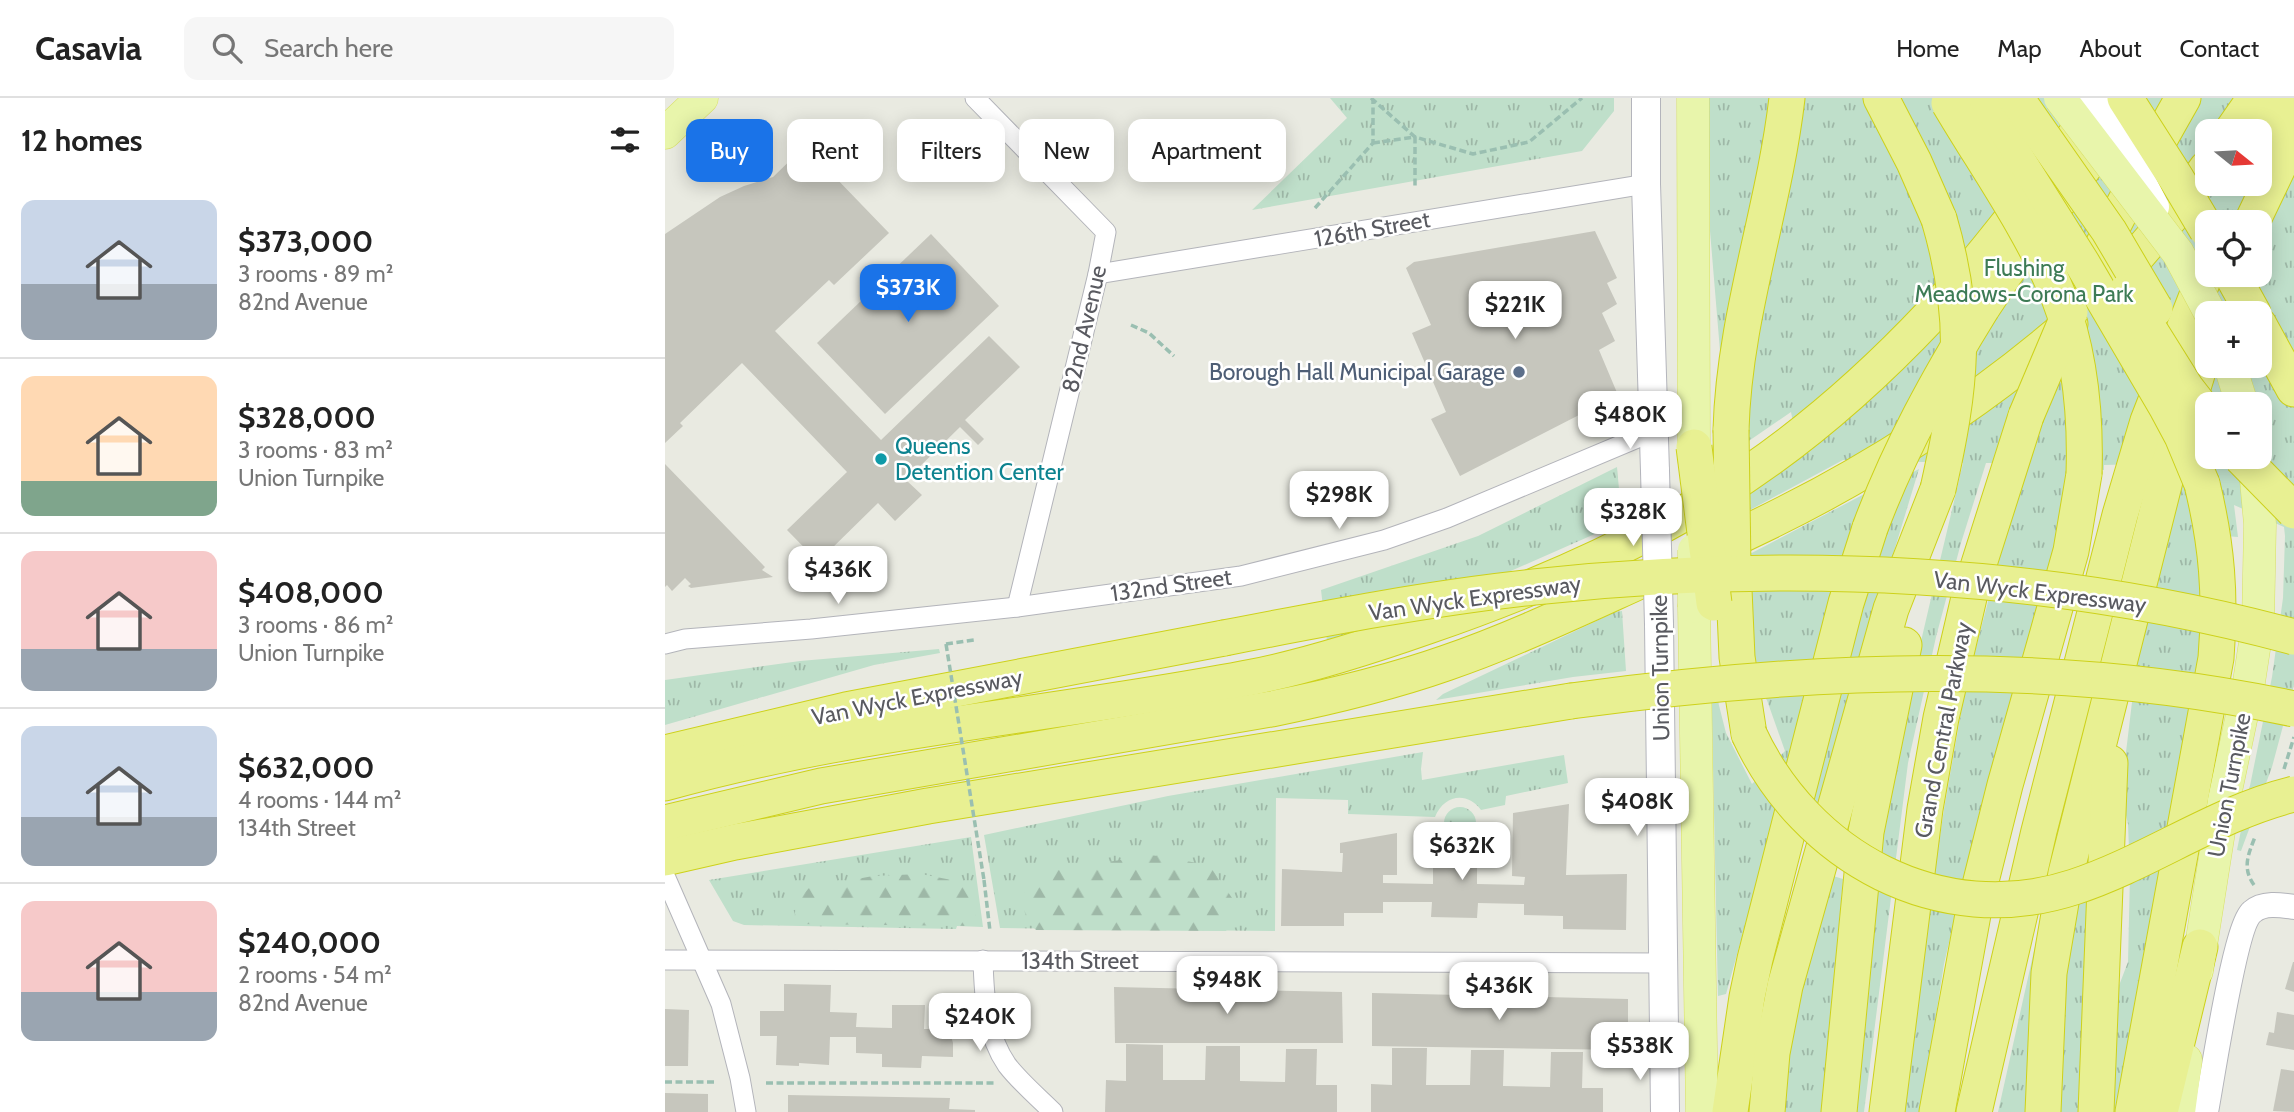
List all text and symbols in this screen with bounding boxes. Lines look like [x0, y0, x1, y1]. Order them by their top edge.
search box [184, 17, 674, 80]
text: Casavia [35, 28, 142, 68]
icon: search [208, 29, 246, 67]
text: Search here [264, 32, 393, 64]
text: Home [1896, 34, 1959, 63]
text: Map [1997, 34, 2042, 63]
text: About [2080, 34, 2142, 63]
text: Contact [2180, 34, 2259, 63]
chip: Buy [686, 119, 773, 182]
chip: Rent [787, 119, 883, 182]
chip: Filters [897, 119, 1005, 182]
chip: New [1019, 119, 1114, 182]
chip: Apartment [1128, 119, 1286, 182]
north arrow [2195, 119, 2271, 196]
map controls [2195, 119, 2272, 469]
icon: filters [606, 121, 644, 159]
text: 12 homes [21, 122, 143, 159]
street label: 126th Street [1312, 205, 1432, 253]
button: locate [2195, 210, 2272, 287]
text: $373,000 [238, 223, 373, 260]
icon: home [77, 228, 161, 312]
park label: Flushing Meadows-Corona Park [1914, 254, 2134, 308]
text: 3 rooms · 89 m² [238, 260, 393, 288]
street label: 82nd Avenue [1056, 262, 1112, 395]
pin: $373K [859, 264, 957, 324]
text: $373K [876, 273, 940, 301]
pin: $221K [1466, 282, 1564, 341]
text: 82nd Avenue [238, 288, 368, 316]
text: $221K [1485, 290, 1545, 318]
button: + [2195, 301, 2272, 378]
place label: Borough Hall Municipal Garage [1209, 358, 1505, 386]
marker: Borough Hall Municipal Garage [1511, 364, 1527, 380]
pin: $480K [1581, 392, 1679, 451]
button: − [2195, 392, 2272, 469]
text: $328,000 [238, 399, 376, 436]
text: $480K [1594, 400, 1666, 428]
icon: home [77, 404, 161, 488]
place label: Queens Detention Center [895, 432, 1065, 486]
text: 3 rooms · 83 m² [238, 436, 393, 464]
marker: Queens Detention Center [873, 451, 889, 467]
text: Union Turnpike [238, 464, 384, 492]
pin: $298K [1290, 472, 1388, 531]
text: $298K [1306, 480, 1372, 508]
pin: $328K [1584, 489, 1682, 548]
text: $328K [1600, 497, 1666, 525]
pin: $436K [789, 546, 887, 606]
text: $436K [804, 555, 872, 583]
street label: 132nd Street [1109, 563, 1234, 607]
street label: Van Wyck Expressway [1932, 565, 2148, 619]
street label: Van Wyck Expressway [1367, 569, 1583, 627]
text: $408,000 [238, 574, 384, 611]
icon: home [77, 579, 161, 663]
street label: Union Turnpike [1645, 594, 1675, 741]
text: 3 rooms · 86 m² [238, 611, 393, 639]
street label: Grand Central Parkway [1908, 619, 1978, 840]
text: Union Turnpike [238, 639, 384, 667]
street label: Van Wyck Expressway [809, 663, 1025, 731]
street label: Union Turnpike [2201, 710, 2257, 860]
text: $632,000 [238, 749, 375, 786]
icon: home [77, 754, 161, 838]
pin: $408K [1588, 778, 1686, 838]
text: 4 rooms · 144 m² [238, 786, 401, 814]
text: $408K [1601, 787, 1673, 815]
text: 134th Street [238, 814, 356, 842]
pin: $632K [1413, 822, 1511, 882]
text: $632K [1429, 831, 1495, 859]
text: $240,000 [238, 924, 381, 961]
icon: home [77, 929, 161, 1013]
street label: 134th Street [1021, 947, 1139, 975]
pin: $948K [1178, 956, 1276, 1016]
text: 2 rooms · 54 m² [238, 961, 392, 989]
pin: $436K [1450, 962, 1548, 1022]
text: $948K [1193, 965, 1261, 993]
text: $436K [1465, 971, 1533, 999]
text: 82nd Avenue [238, 989, 368, 1017]
pin: $240K [931, 993, 1029, 1053]
text: $240K [945, 1002, 1015, 1030]
pin: $538K [1591, 1023, 1689, 1082]
text: $538K [1607, 1031, 1673, 1059]

